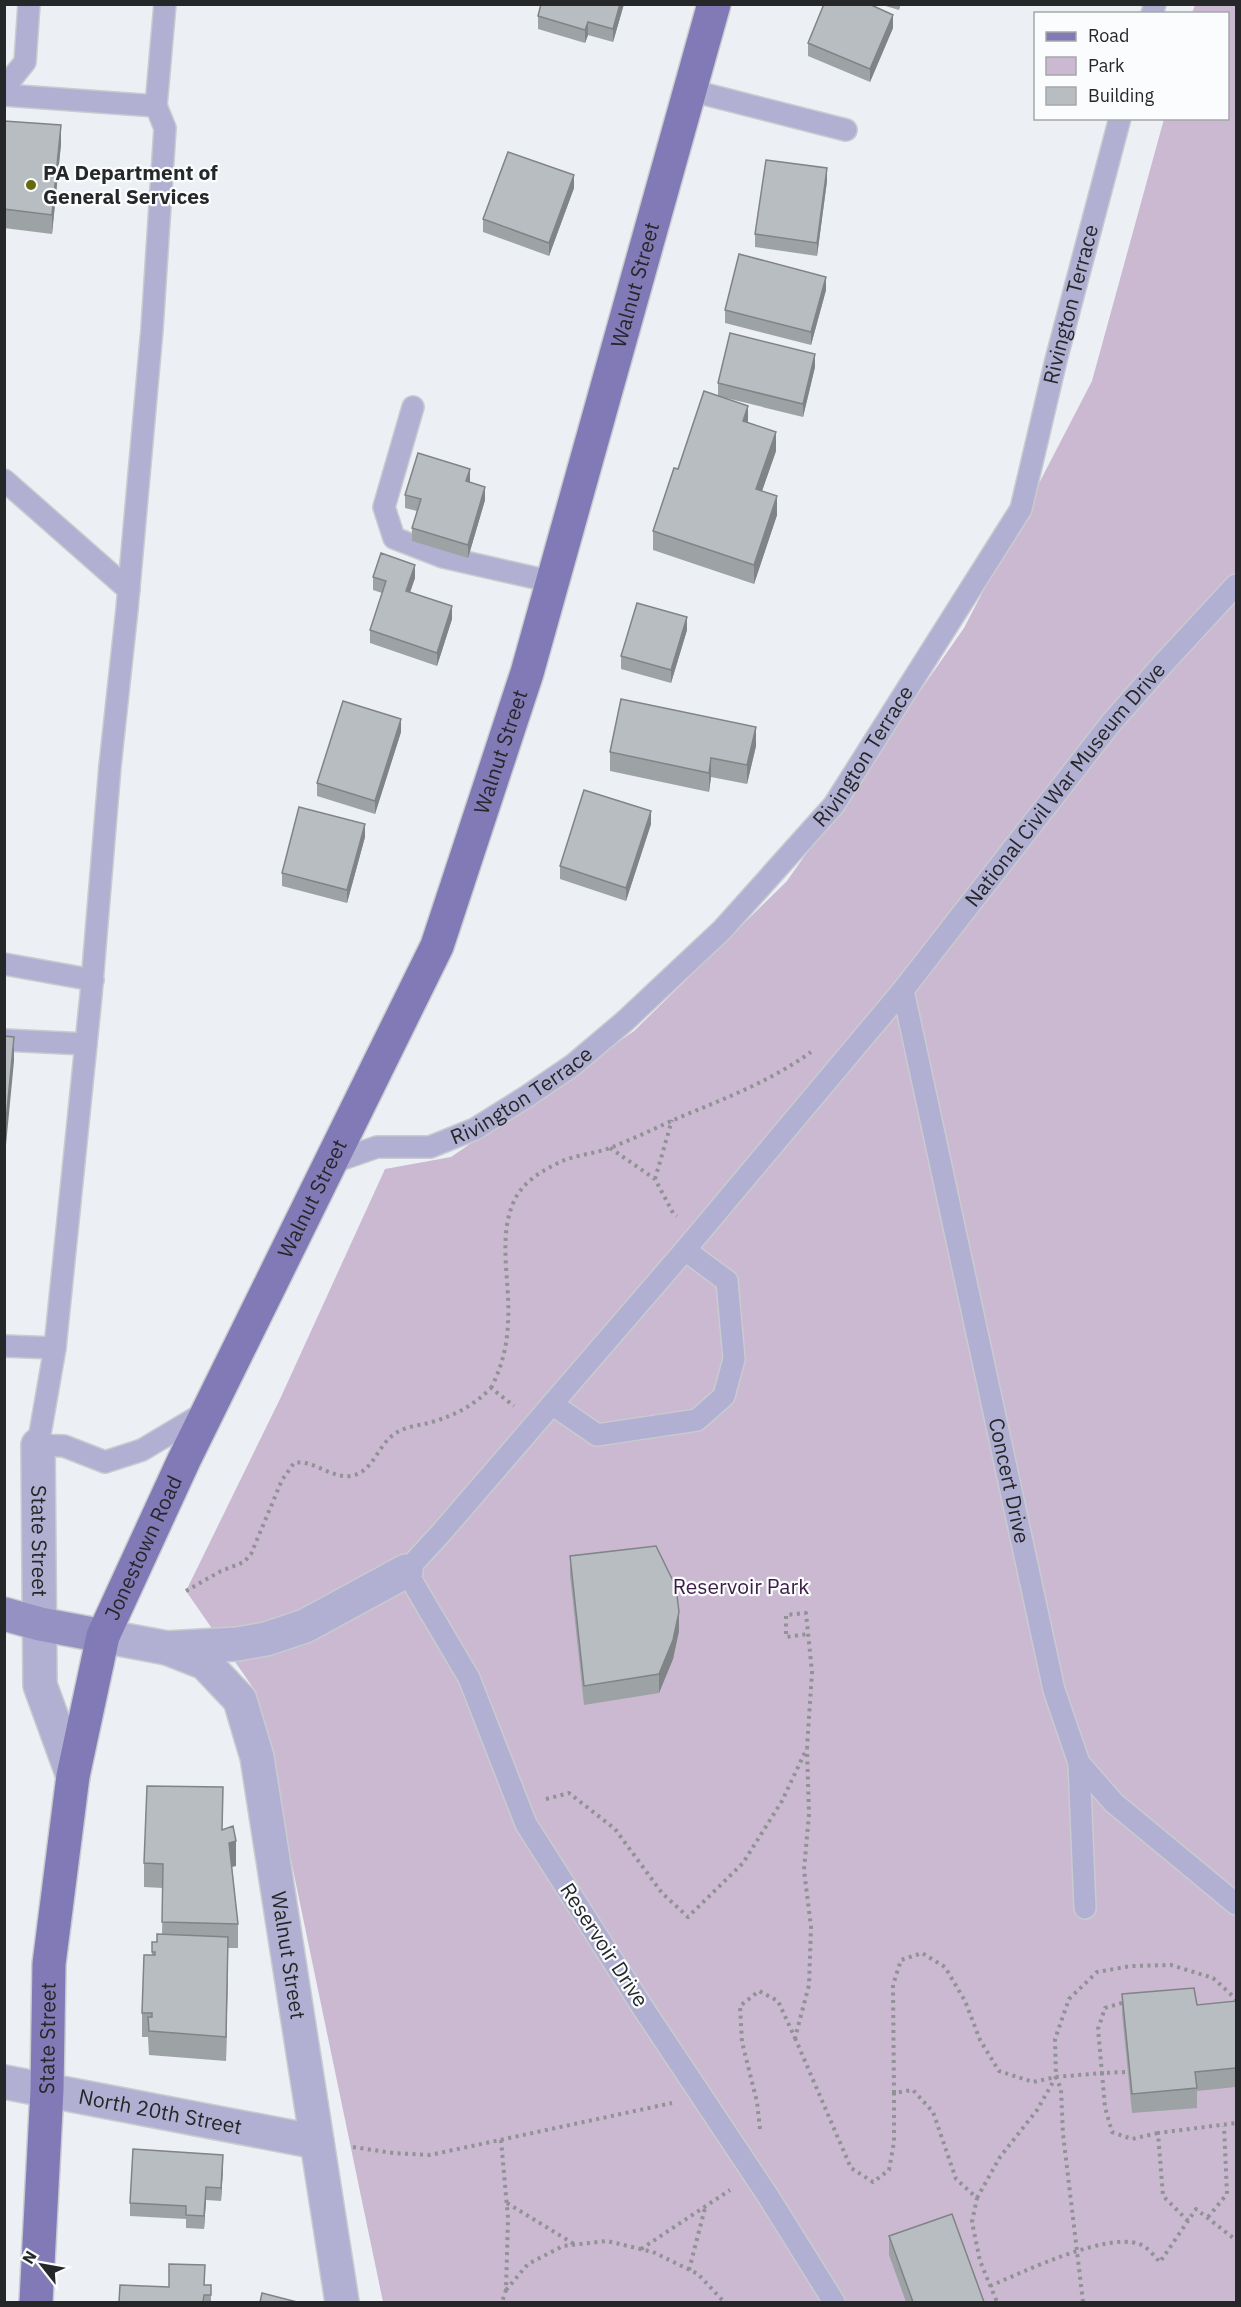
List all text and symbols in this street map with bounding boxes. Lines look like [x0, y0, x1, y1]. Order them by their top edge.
legend [1034, 12, 1229, 120]
text: Road [1088, 24, 1129, 47]
text: Park [1088, 54, 1125, 77]
text: Building [1088, 84, 1155, 107]
place label: PA Department of General Services [43, 158, 218, 210]
marker: PA Department of General Services [24, 178, 38, 192]
street label: Walnut Street [604, 219, 665, 351]
street label: Rivington Terrace [1036, 221, 1104, 387]
street label: National Civil War Museum Drive [958, 656, 1171, 912]
street label: Rivington Terrace [806, 680, 919, 833]
street label: Walnut Street [466, 686, 534, 817]
street label: Rivington Terrace [446, 1040, 598, 1150]
street label: Walnut Street [271, 1134, 353, 1262]
street label: Concert Drive [983, 1415, 1037, 1546]
street label: Jonestown Road [97, 1471, 188, 1624]
street label: State Street [25, 1485, 54, 1597]
park label: Reservoir Park [673, 1572, 809, 1600]
street label: Reservoir Drive [554, 1877, 655, 2012]
street label: Walnut Street [265, 1889, 313, 2021]
street label: State Street [32, 1982, 62, 2095]
street label: North 20th Street [76, 2082, 244, 2140]
north arrow [12, 2235, 72, 2295]
text: N [18, 2247, 41, 2267]

